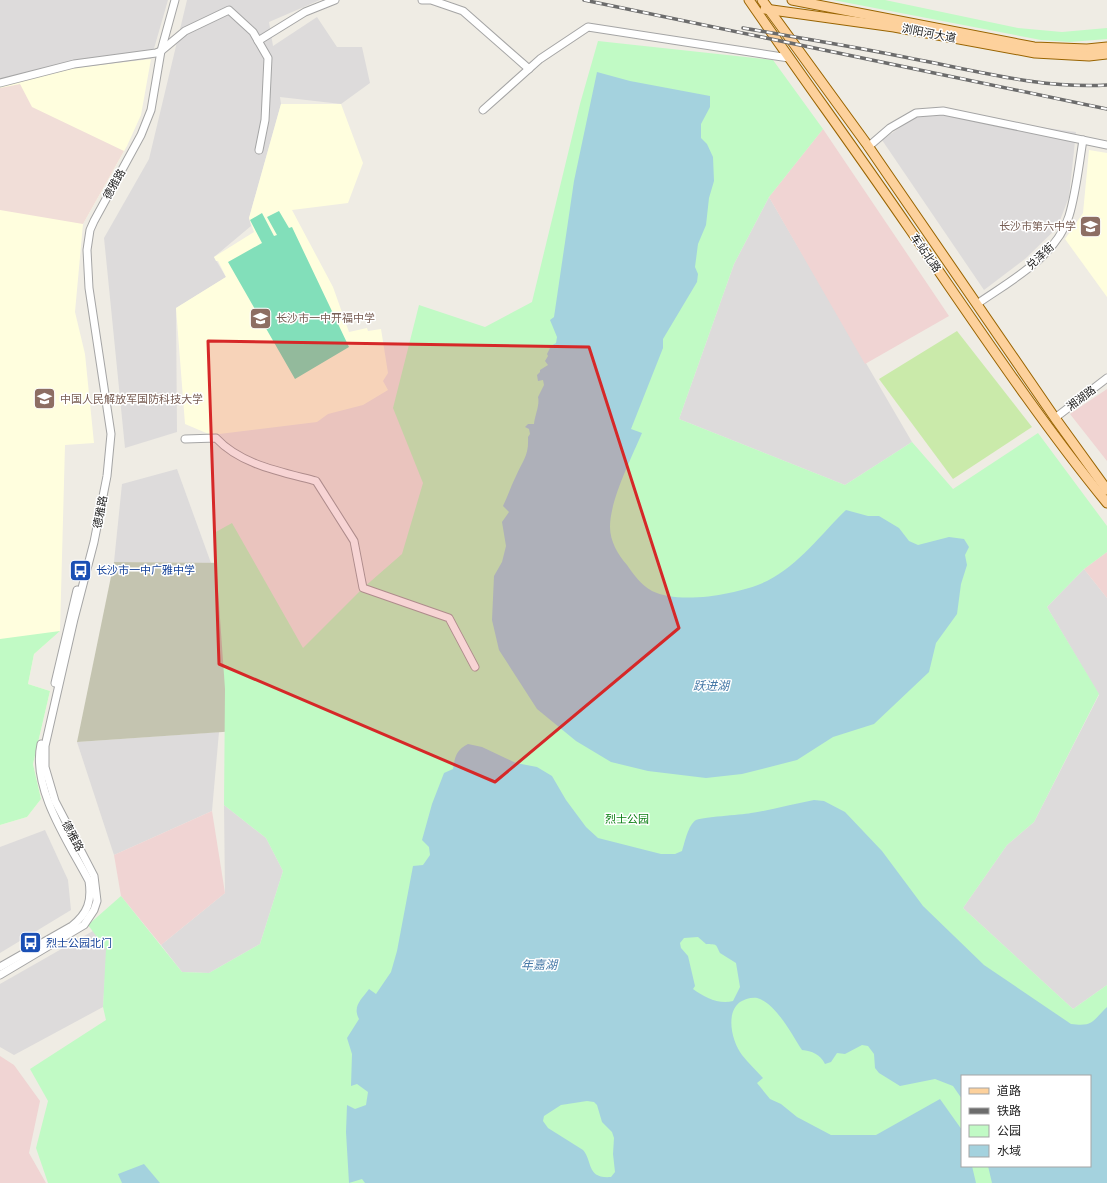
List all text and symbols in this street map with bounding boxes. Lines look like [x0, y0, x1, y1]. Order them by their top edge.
street label: 浏阳河大道 [901, 22, 957, 44]
street label: 德雅路 [101, 167, 127, 201]
school or university icon: 长沙市第六中学 [1078, 213, 1104, 239]
place label: 长沙市第六中学 [999, 220, 1076, 232]
street label: 车站北路 [908, 232, 944, 274]
street label: 兑泽街 [1024, 240, 1056, 272]
school or university icon: 长沙市一中开福中学 [248, 305, 274, 331]
place label: 长沙市一中开福中学 [276, 312, 375, 324]
street label: 湘湖路 [1064, 383, 1098, 413]
school or university icon: 中国人民解放军国防科技大学 [32, 386, 58, 412]
place label: 中国人民解放军国防科技大学 [60, 393, 203, 405]
street label: 德雅路 [91, 495, 109, 529]
bus stop icon: 长沙市一中广雅中学 [68, 557, 94, 583]
place label: 长沙市一中广雅中学 [96, 564, 195, 576]
water label: 跃进湖 [693, 679, 731, 693]
park label: 烈士公园 [605, 813, 649, 825]
street label: 德雅路 [60, 819, 86, 853]
bus stop icon: 烈士公园北门 [17, 930, 43, 956]
place label: 烈士公园北门 [46, 937, 112, 949]
water label: 年嘉湖 [521, 958, 559, 972]
legend [961, 1075, 1091, 1167]
text: 道路 [997, 1084, 1021, 1098]
text: 铁路 [997, 1104, 1021, 1118]
text: 公园 [997, 1124, 1021, 1138]
text: 水域 [997, 1144, 1021, 1158]

